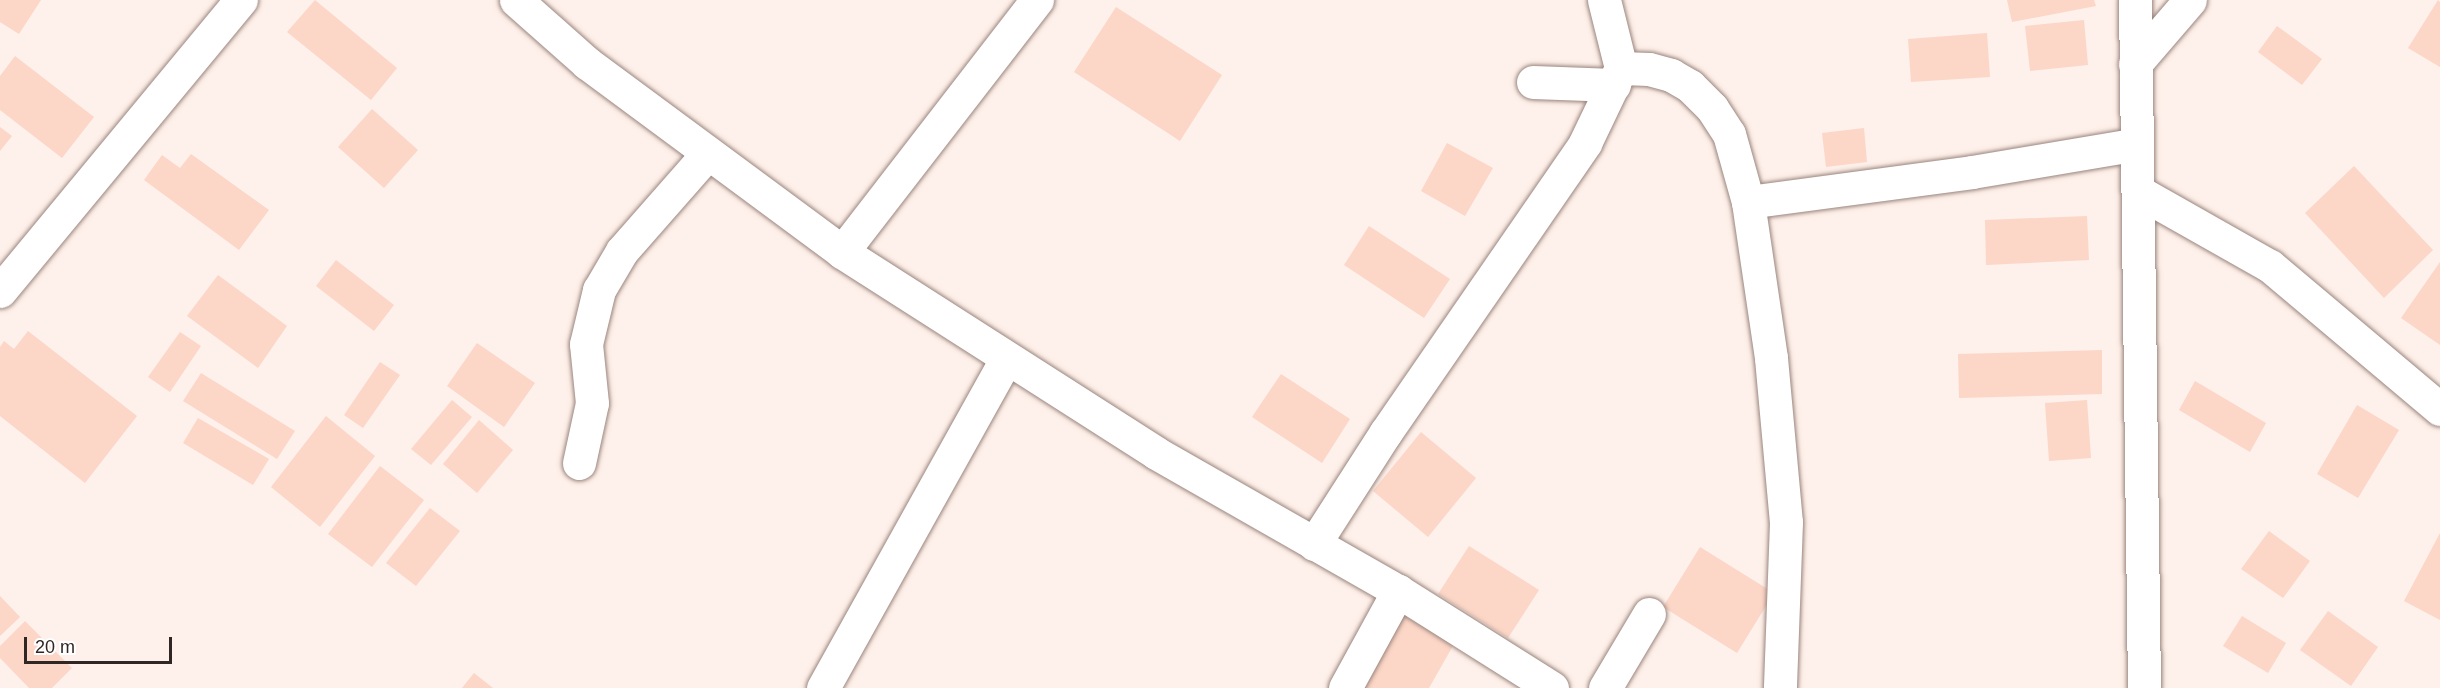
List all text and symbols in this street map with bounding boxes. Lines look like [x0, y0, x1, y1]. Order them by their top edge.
scale bar [27, 625, 176, 663]
text: 20 m [35, 637, 75, 657]

